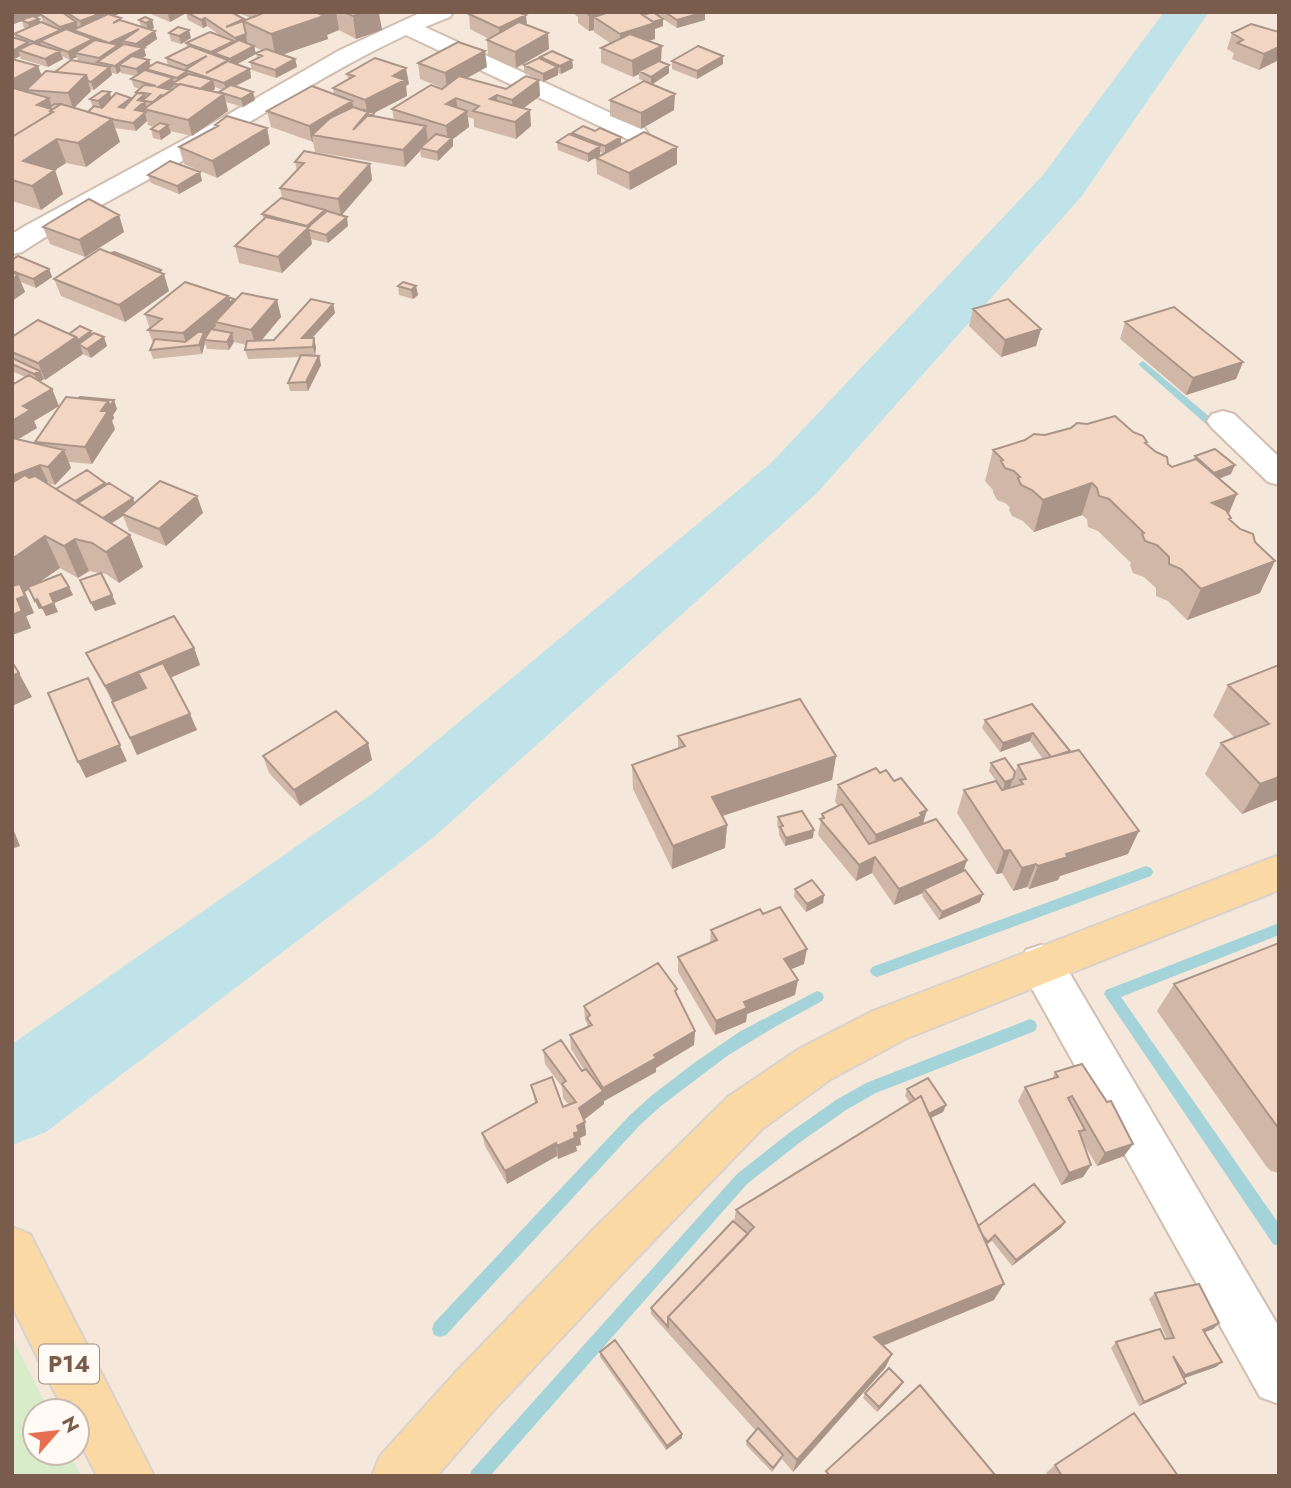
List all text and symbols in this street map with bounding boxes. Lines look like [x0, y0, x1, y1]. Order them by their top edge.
road number: P14 [39, 1344, 99, 1384]
north arrow [21, 1397, 91, 1467]
text: N [55, 1411, 86, 1437]

